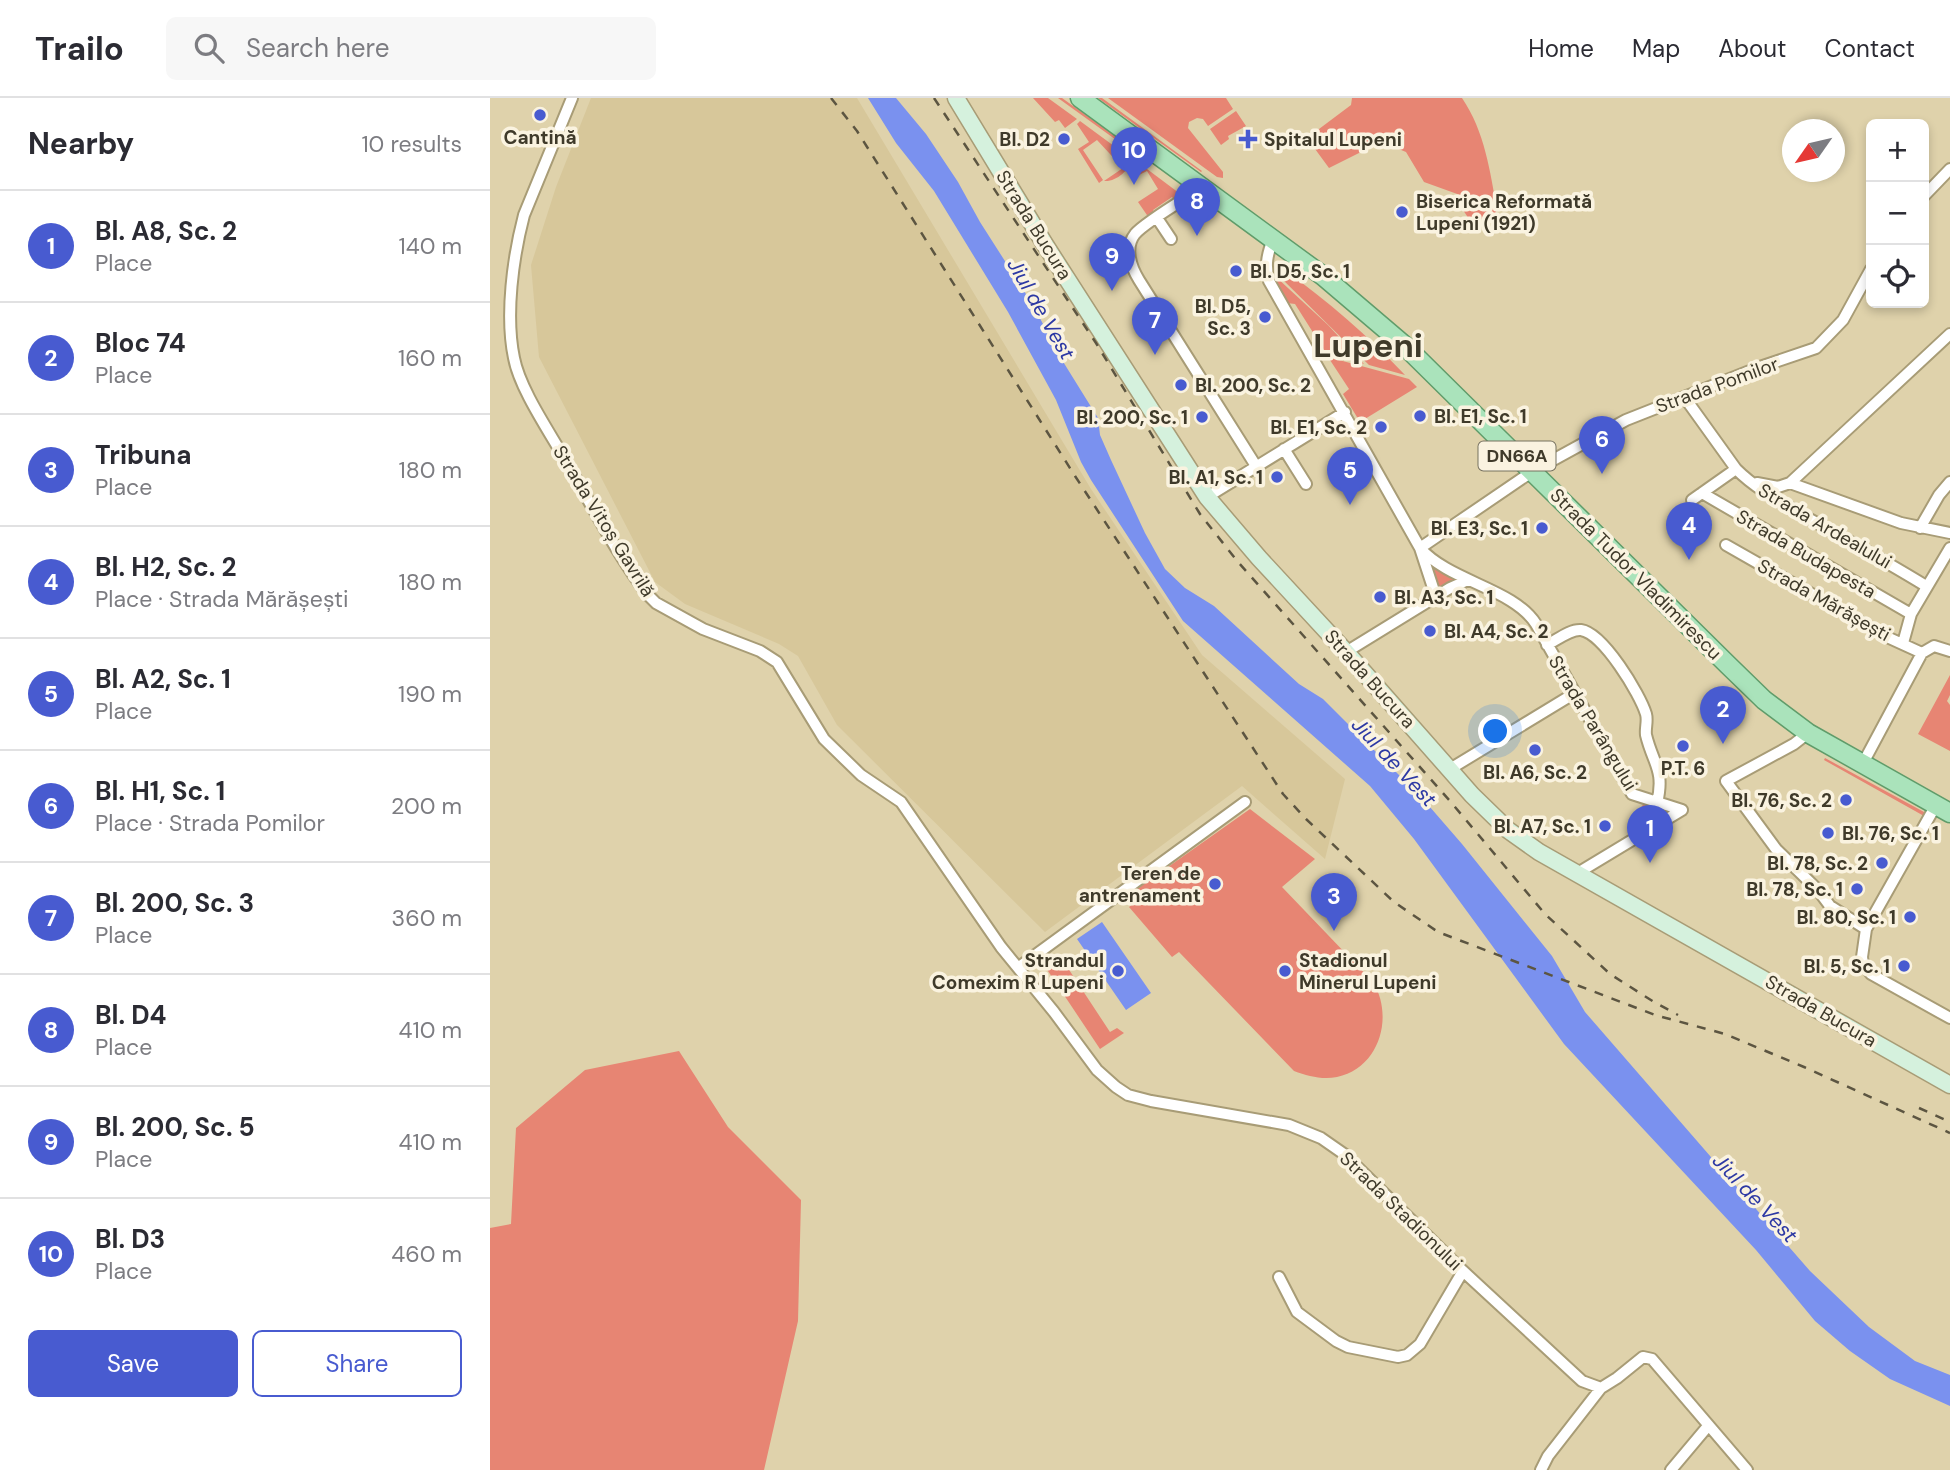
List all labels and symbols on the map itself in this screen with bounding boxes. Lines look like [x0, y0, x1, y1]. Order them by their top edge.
marker: Cantină [532, 107, 548, 123]
north arrow [1782, 119, 1845, 182]
place label: Cantină [503, 125, 577, 150]
place label: Bl. D2 [999, 127, 1050, 152]
pin: 10 [1111, 127, 1157, 185]
place label: Spitalul Lupeni [1264, 127, 1402, 152]
marker: Spitalul Lupeni [1238, 129, 1258, 149]
marker: Bl. D2 [1056, 131, 1072, 147]
street label: Strada Bucura [990, 166, 1078, 284]
pin: 8 [1174, 178, 1220, 236]
place label: Biserica Reformată Lupeni (1921) [1416, 189, 1592, 236]
marker: Biserica Reformată Lupeni (1921) [1394, 204, 1410, 220]
pin: 9 [1089, 233, 1135, 291]
water label: Jiul de Vest [1001, 253, 1082, 365]
place label: Bl. D5, Sc. 1 [1250, 259, 1350, 284]
marker: Bl. D5, Sc. 1 [1228, 263, 1244, 279]
place label: Bl. D5, Sc. 3 [1195, 294, 1251, 341]
pin: 7 [1132, 297, 1178, 355]
marker: Bl. D5, Sc. 3 [1257, 309, 1273, 325]
district label: Lupeni [1313, 324, 1423, 367]
street label: Strada Pomilor [1652, 351, 1782, 419]
place label: Bl. 200, Sc. 2 [1195, 373, 1311, 398]
marker: Bl. 200, Sc. 2 [1173, 377, 1189, 393]
place label: Bl. E1, Sc. 1 [1434, 404, 1527, 429]
place label: Bl. 200, Sc. 1 [1076, 405, 1188, 430]
marker: Bl. E1, Sc. 1 [1412, 408, 1428, 424]
marker: Bl. 200, Sc. 1 [1194, 409, 1210, 425]
place label: Bl. E1, Sc. 2 [1270, 415, 1367, 440]
pin: 6 [1579, 416, 1625, 474]
marker: Bl. E1, Sc. 2 [1373, 419, 1389, 435]
street label: Strada Vitoș Gavrilă [547, 441, 661, 601]
road number: DN66A [1478, 442, 1556, 470]
pin: 5 [1327, 447, 1373, 505]
place label: Bl. A1, Sc. 1 [1168, 465, 1263, 490]
marker: Bl. A1, Sc. 1 [1269, 469, 1285, 485]
street label: Strada Ardealului [1754, 478, 1896, 574]
street label: Strada Tudor Vladimirescu [1545, 483, 1727, 665]
pin: 4 [1666, 502, 1712, 560]
street label: Strada Budapesta [1732, 504, 1880, 604]
place label: Bl. E3, Sc. 1 [1431, 516, 1528, 541]
marker: Bl. E3, Sc. 1 [1534, 520, 1550, 536]
street label: Strada Mărășești [1753, 553, 1895, 647]
place label: Bl. A3, Sc. 1 [1394, 585, 1493, 610]
marker: Bl. A3, Sc. 1 [1372, 589, 1388, 605]
place label: Bl. A4, Sc. 2 [1444, 619, 1548, 644]
marker: Bl. A4, Sc. 2 [1422, 623, 1438, 639]
street label: Strada Bucura [1319, 624, 1421, 734]
street label: Strada Parângului [1543, 651, 1643, 795]
pin: 2 [1700, 686, 1746, 744]
water label: Jiul de Vest [1345, 711, 1443, 813]
your location [1478, 714, 1512, 748]
marker: P.T. 6 [1675, 738, 1691, 754]
marker: Bl. A6, Sc. 2 [1527, 742, 1543, 758]
place label: P.T. 6 [1661, 756, 1705, 781]
place label: Bl. A6, Sc. 2 [1483, 760, 1587, 785]
place label: Bl. 76, Sc. 2 [1731, 788, 1832, 813]
marker: Bl. 76, Sc. 2 [1838, 792, 1854, 808]
pin: 1 [1627, 805, 1673, 863]
place label: Bl. A7, Sc. 1 [1494, 814, 1591, 839]
marker: Bl. A7, Sc. 1 [1597, 818, 1613, 834]
place label: Bl. 76, Sc. 1 [1842, 821, 1939, 846]
marker: Bl. 76, Sc. 1 [1820, 825, 1836, 841]
place label: Bl. 78, Sc. 2 [1767, 851, 1868, 876]
marker: Bl. 78, Sc. 2 [1874, 855, 1890, 871]
place label: Teren de antrenament [1079, 861, 1201, 908]
pin: 3 [1311, 873, 1357, 931]
marker: Teren de antrenament [1207, 876, 1223, 892]
place label: Bl. 78, Sc. 1 [1746, 877, 1843, 902]
marker: Bl. 78, Sc. 1 [1849, 881, 1865, 897]
place label: Bl. 80, Sc. 1 [1796, 905, 1896, 930]
marker: Bl. 80, Sc. 1 [1902, 909, 1918, 925]
place label: Strandul Comexim R Lupeni [932, 948, 1104, 995]
place label: Stadionul Minerul Lupeni [1299, 948, 1436, 995]
place label: Bl. 5, Sc. 1 [1803, 954, 1890, 979]
marker: Bl. 5, Sc. 1 [1896, 958, 1912, 974]
marker: Strandul Comexim R Lupeni [1110, 963, 1126, 979]
marker: Stadionul Minerul Lupeni [1277, 963, 1293, 979]
street label: Strada Bucura [1761, 969, 1881, 1053]
street label: Strada Stadionului [1334, 1146, 1468, 1276]
water label: Jiul de Vest [1706, 1147, 1804, 1249]

